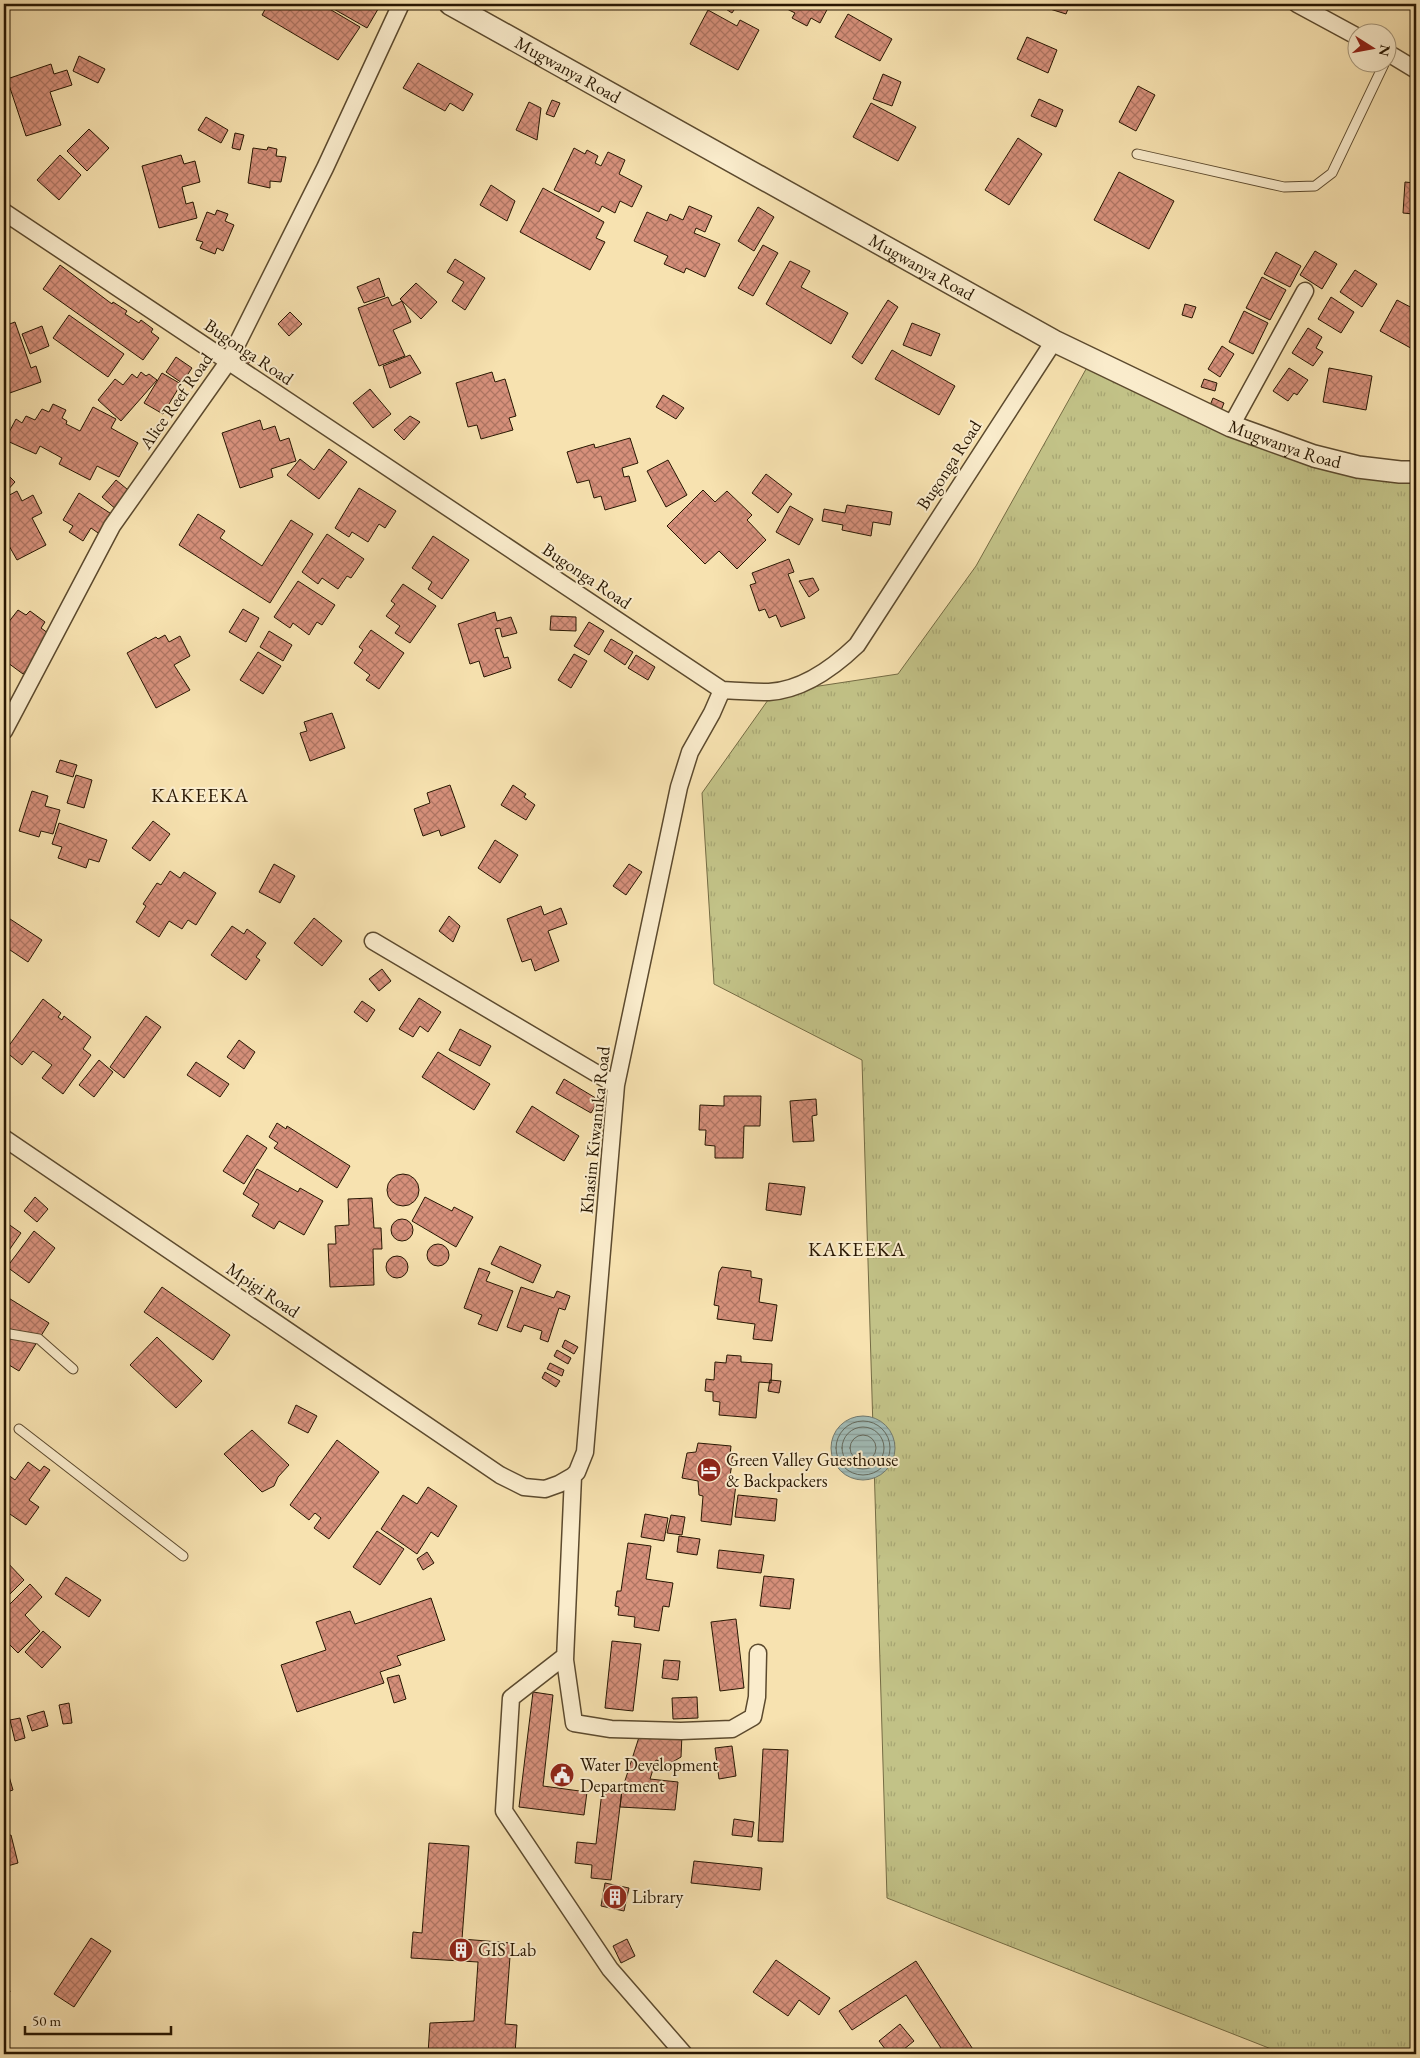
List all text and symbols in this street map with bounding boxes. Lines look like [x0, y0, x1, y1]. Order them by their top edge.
north arrow [1348, 22, 1398, 72]
street label: Mugwanya Road [511, 31, 626, 108]
text: N [1375, 43, 1395, 58]
street label: Mugwanya Road [865, 228, 980, 306]
street label: Bugonga Road [200, 313, 299, 390]
street label: Alice Reef Road [133, 347, 218, 454]
street label: Mugwanya Road [1225, 414, 1345, 474]
street label: Bugonga Road [911, 415, 987, 514]
street label: Bugonga Road [538, 537, 637, 614]
district label: KAKEEKA [151, 782, 249, 808]
street label: Khasim Kiwanuka Road [574, 1044, 615, 1215]
district label: KAKEEKA [808, 1236, 906, 1262]
street label: Mpigi Road [222, 1257, 305, 1323]
place label: Green Valley Guesthouse & Backpackers [726, 1448, 898, 1492]
hotel icon: Green Valley Guesthouse & Backpackers [696, 1457, 722, 1483]
place label: Water Development Department [580, 1753, 718, 1797]
public building icon: Water Development Department [549, 1762, 575, 1788]
building icon: Library [602, 1884, 628, 1910]
place label: Library [632, 1885, 683, 1908]
building icon: GIS Lab [448, 1937, 474, 1963]
place label: GIS Lab [478, 1938, 536, 1961]
scale bar [25, 2003, 171, 2035]
text: 50 m [32, 2011, 61, 2030]

